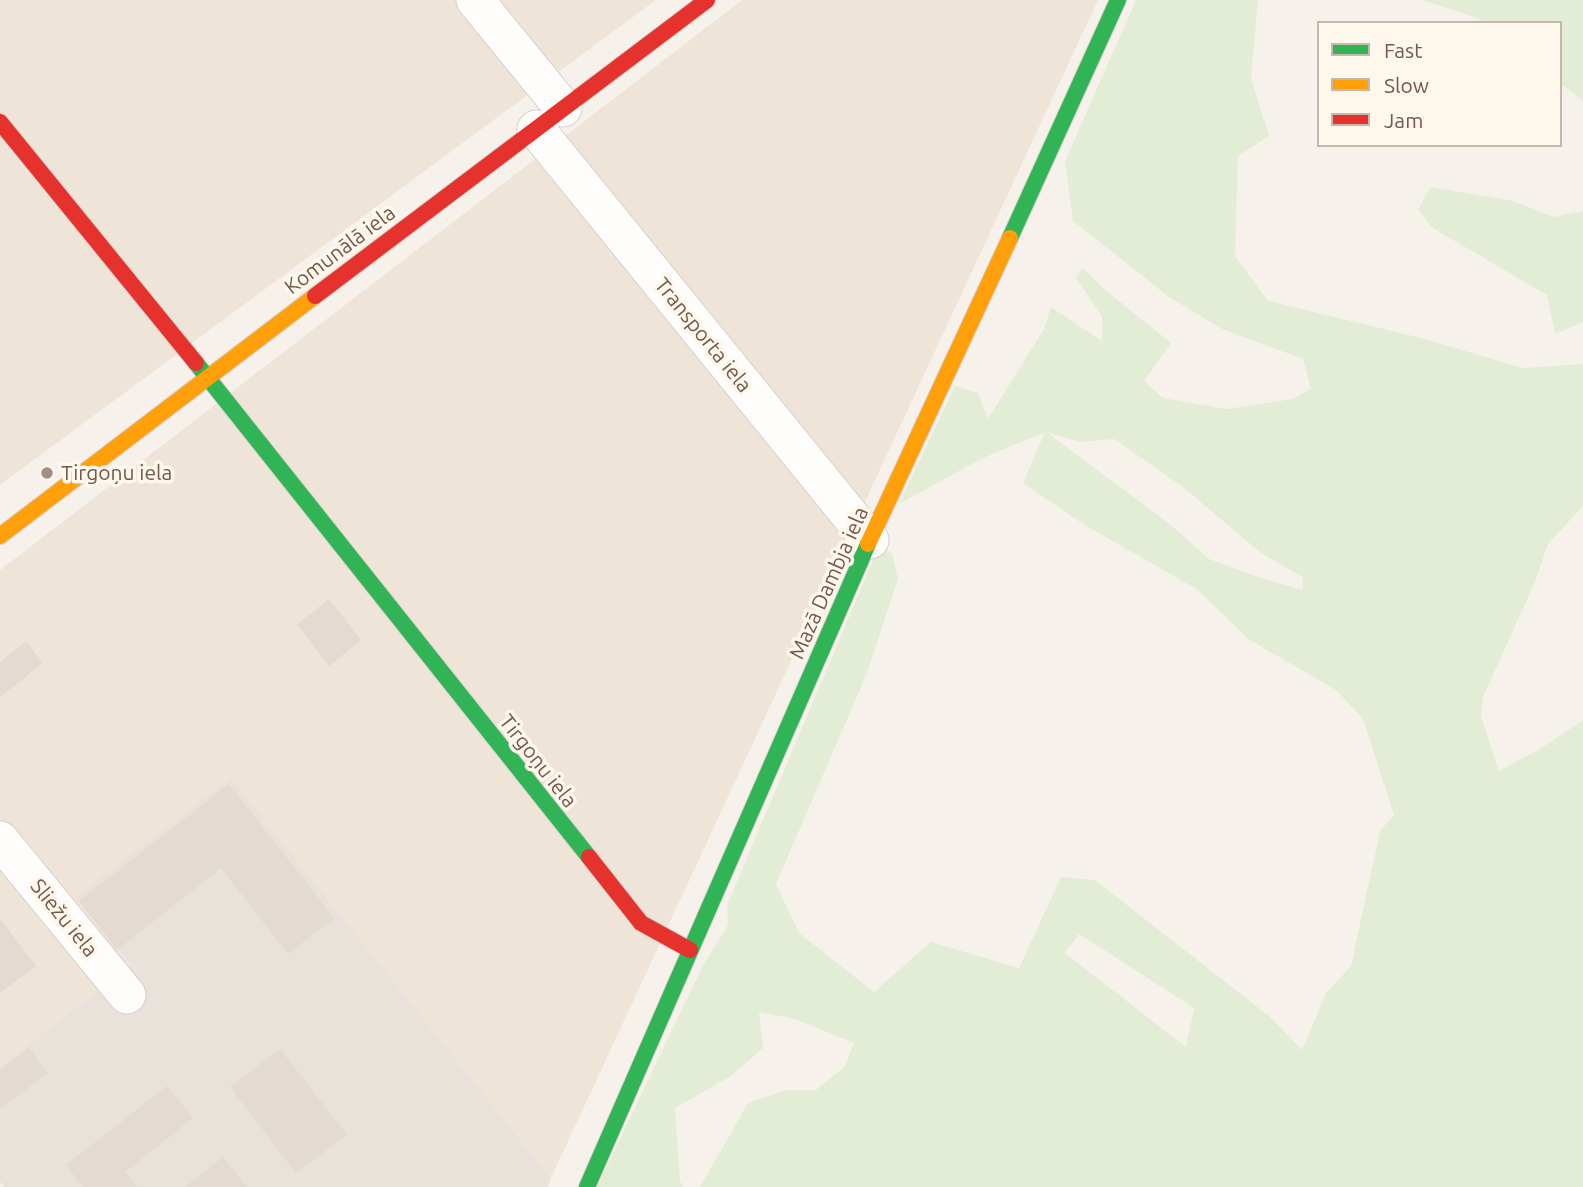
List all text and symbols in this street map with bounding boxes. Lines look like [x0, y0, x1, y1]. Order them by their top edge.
legend [1317, 21, 1562, 147]
text: Fast [1384, 38, 1422, 62]
text: Slow [1384, 73, 1429, 97]
text: Jam [1384, 108, 1423, 132]
street label: Komunālā iela [280, 200, 400, 300]
street label: Transporta iela [649, 273, 757, 397]
place label: Tirgoņu iela [61, 460, 172, 486]
marker: Tirgoņu iela [39, 465, 55, 481]
street label: Mazā Dambja iela [784, 503, 874, 663]
street label: Tirgoņu iela [494, 709, 582, 813]
street label: Sliežu iela [25, 874, 103, 962]

